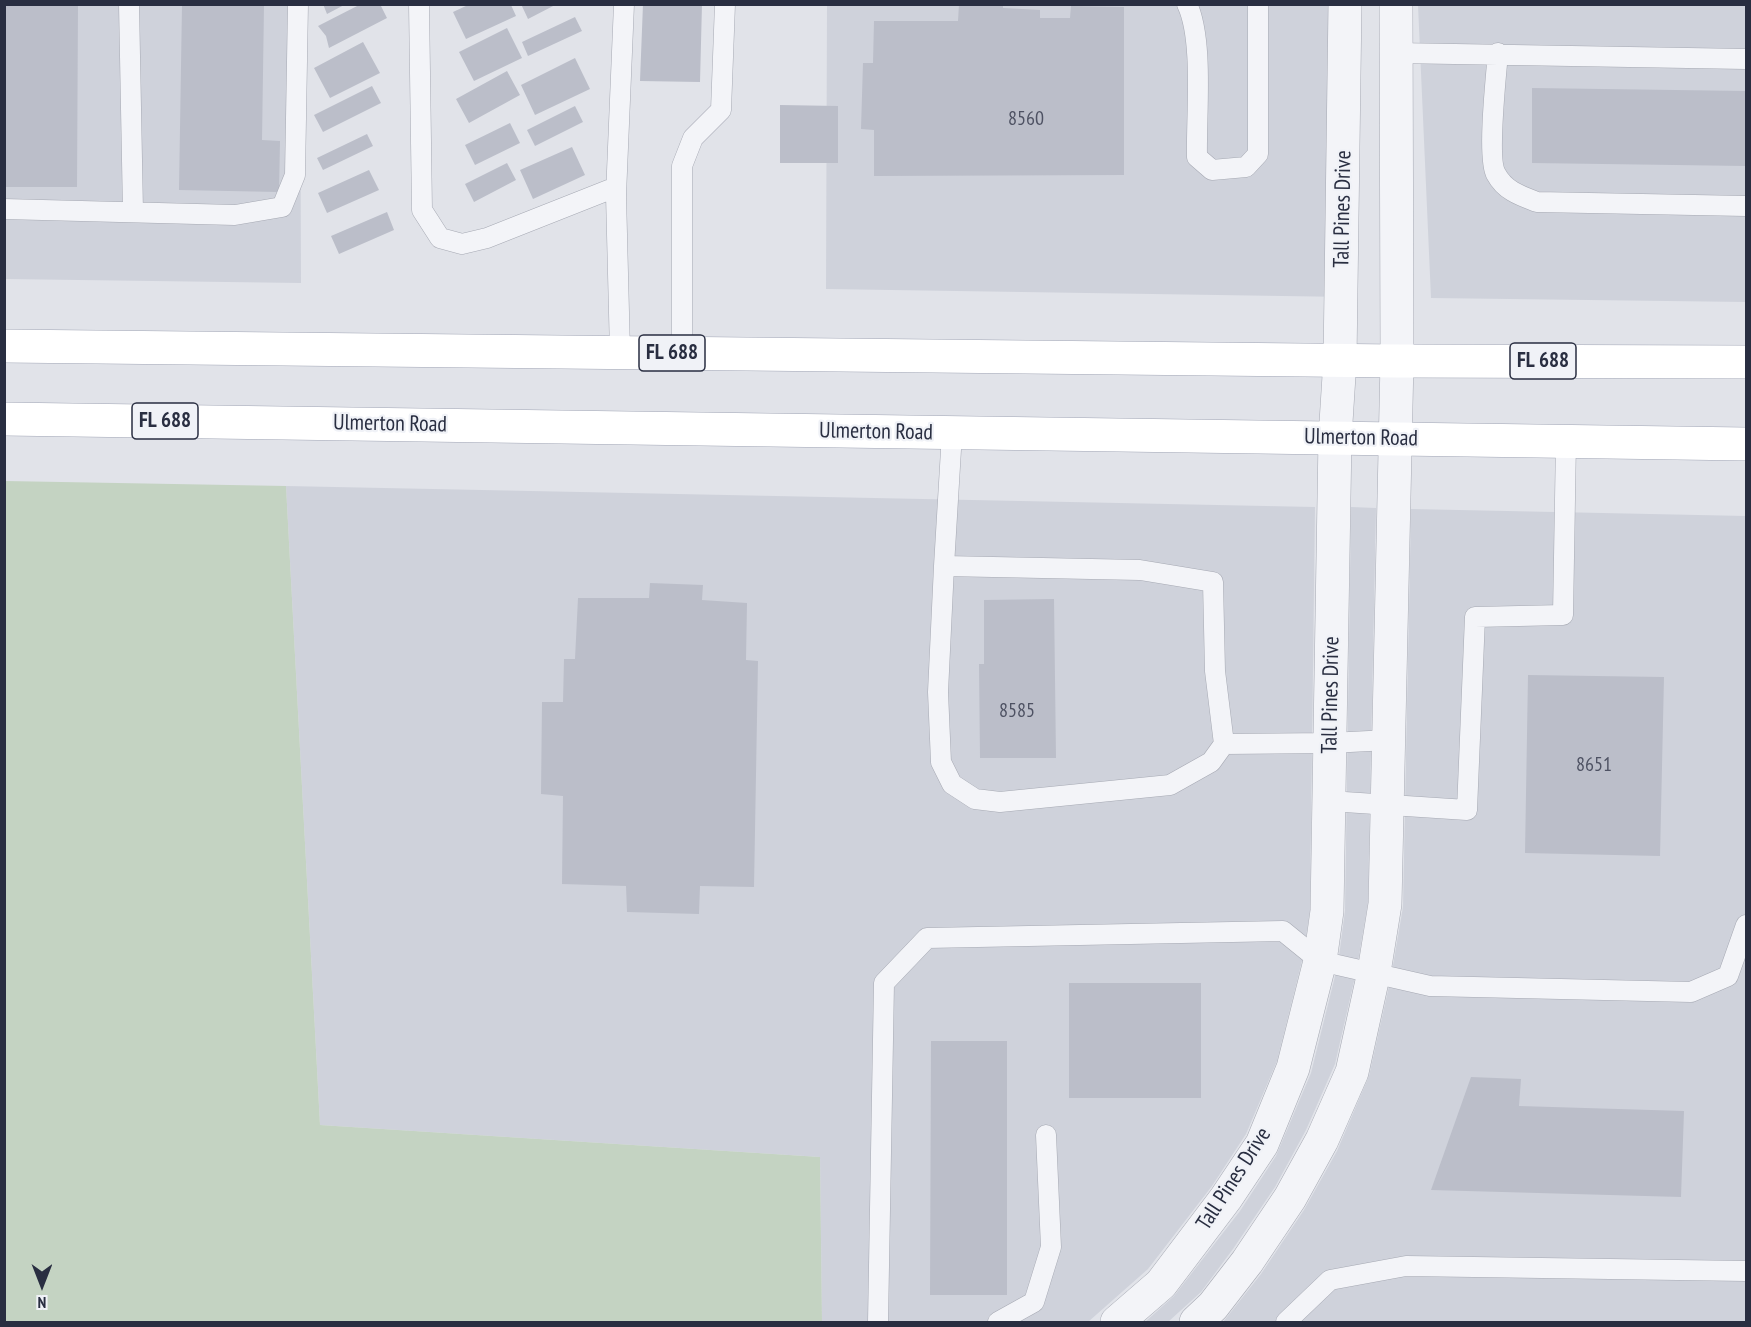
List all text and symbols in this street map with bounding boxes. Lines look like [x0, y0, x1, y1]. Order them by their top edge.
house number: 8560 [1008, 107, 1044, 131]
street label: Tall Pines Drive [1329, 150, 1357, 268]
road number: FL 688 [639, 335, 705, 371]
road number: FL 688 [1510, 343, 1576, 379]
road number: FL 688 [132, 403, 198, 439]
street label: Ulmerton Road [333, 410, 447, 438]
street label: Ulmerton Road [819, 418, 933, 446]
street label: Ulmerton Road [1304, 424, 1418, 452]
street label: Tall Pines Drive [1317, 636, 1345, 754]
house number: 8585 [999, 699, 1035, 723]
house number: 8651 [1576, 753, 1612, 777]
street label: Tall Pines Drive [1191, 1123, 1277, 1235]
north arrow [12, 1255, 72, 1315]
text: N [38, 1293, 46, 1313]

